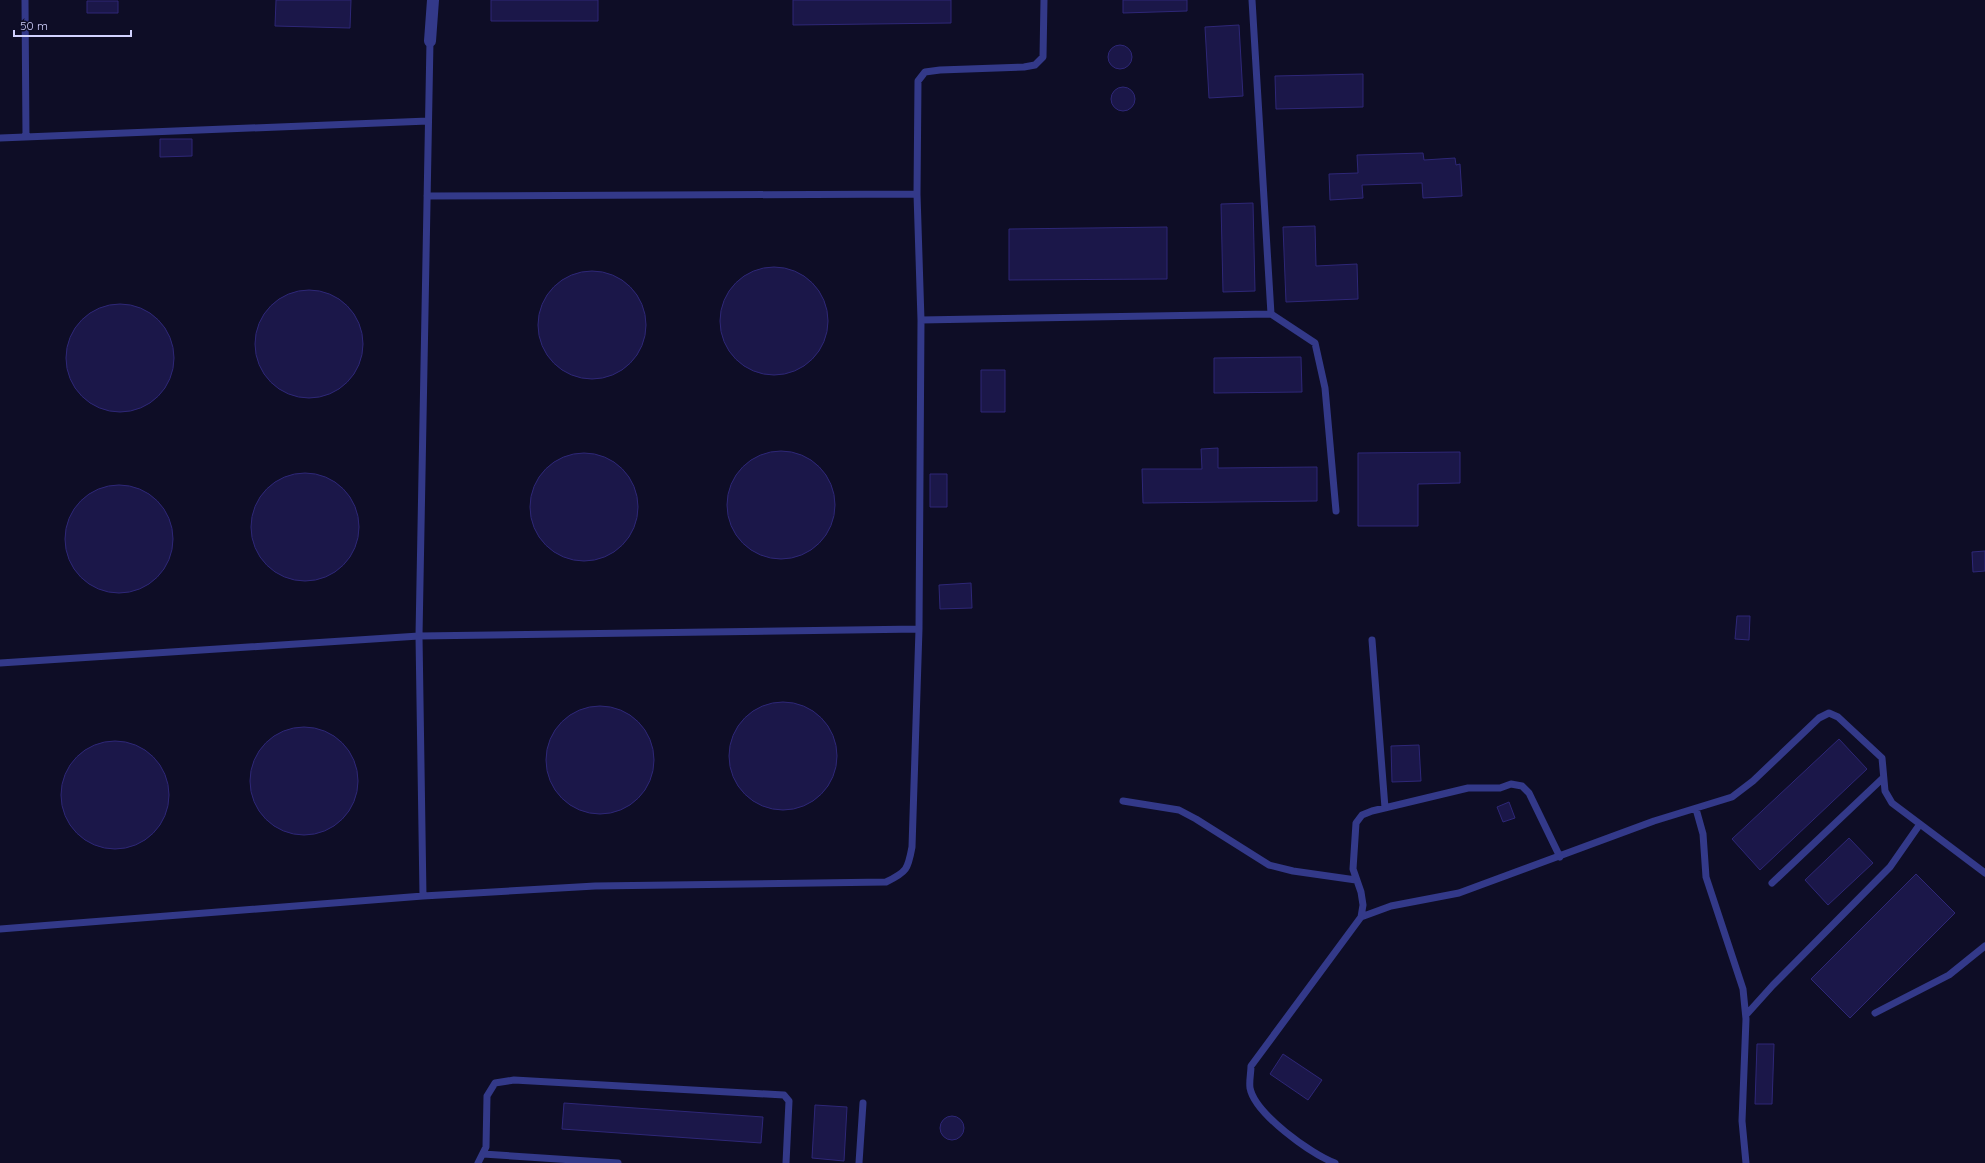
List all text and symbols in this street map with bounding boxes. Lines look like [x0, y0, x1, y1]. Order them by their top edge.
scale bar [14, 12, 131, 38]
text: 50 m [20, 18, 48, 33]

